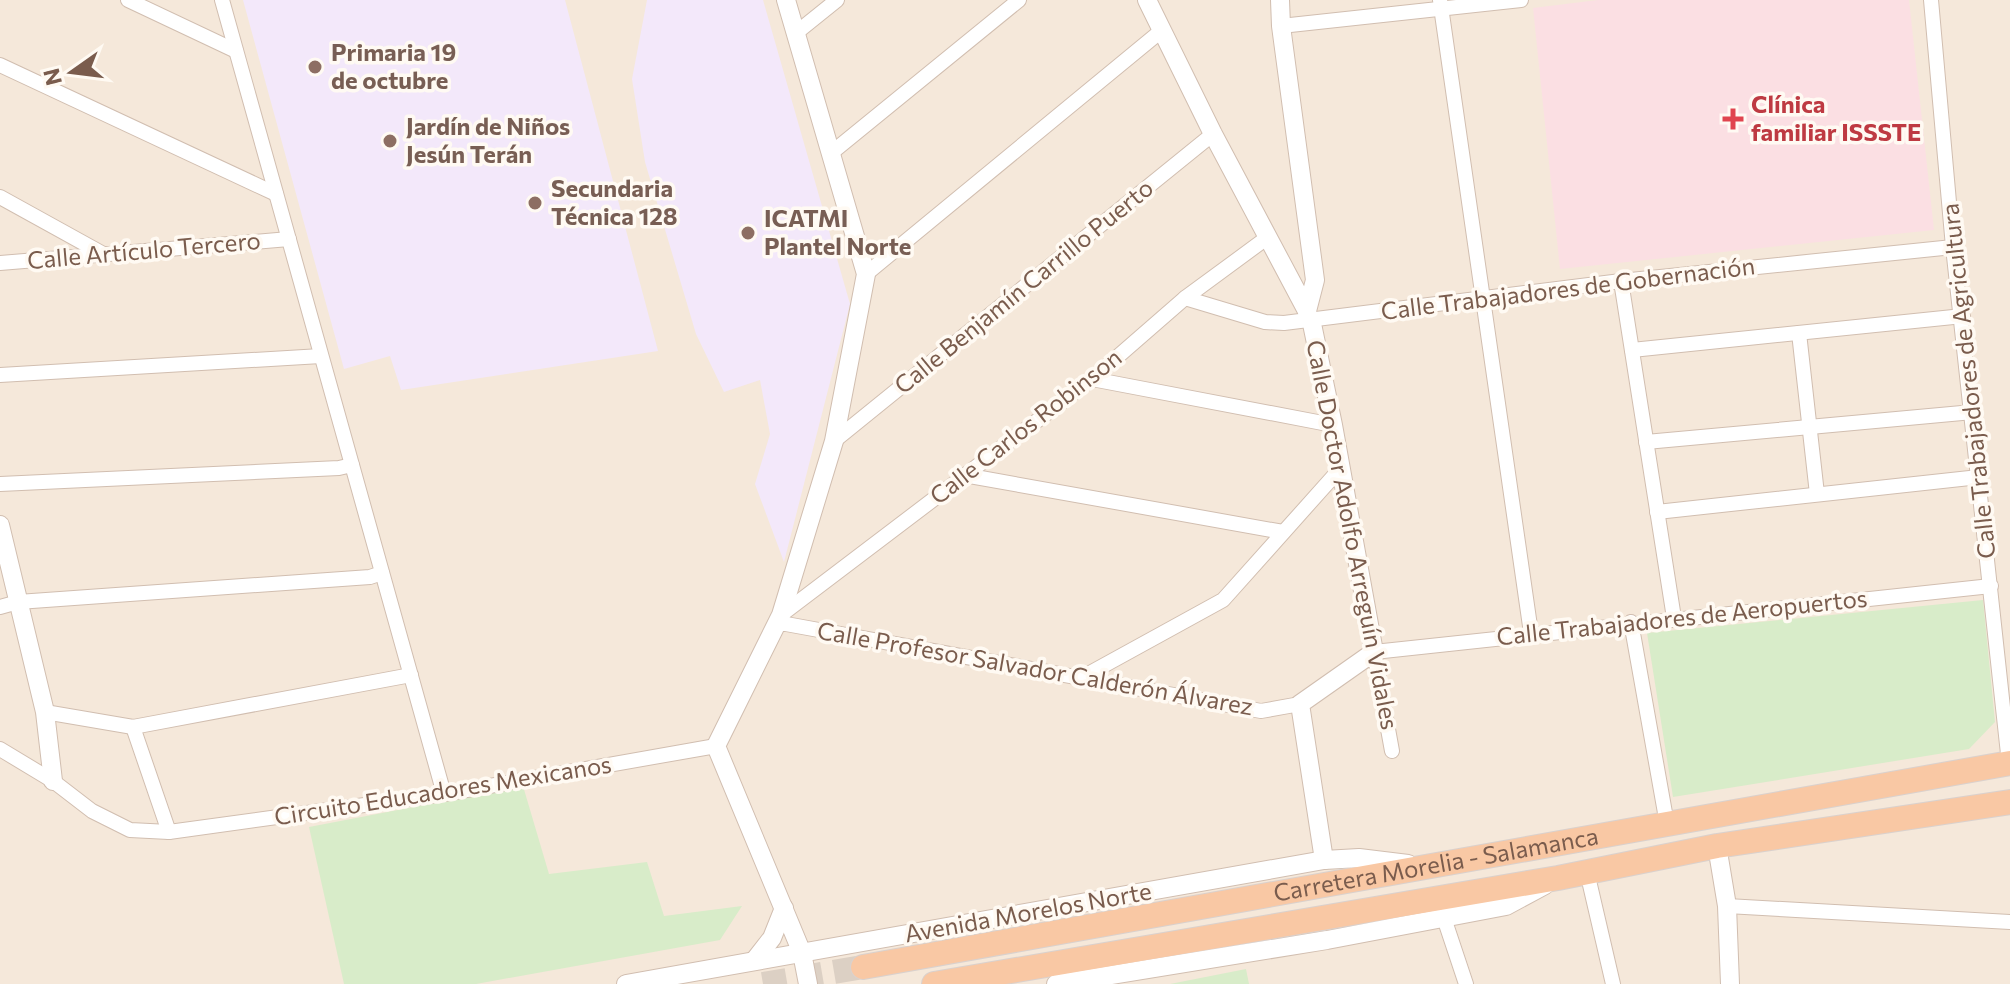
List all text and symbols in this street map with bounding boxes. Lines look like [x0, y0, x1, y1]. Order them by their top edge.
north arrow [32, 32, 112, 112]
place label: Primaria 19 de octubre [331, 37, 456, 94]
marker: Primaria 19 de octubre [306, 58, 324, 76]
text: N [37, 66, 67, 88]
place label: Clínica familiar ISSSTE [1751, 89, 1921, 146]
marker: Clínica familiar ISSSTE [1722, 108, 1744, 130]
place label: Jardín de Niños Jesún Terán [406, 111, 570, 168]
marker: Jardín de Niños Jesún Terán [381, 132, 399, 150]
street label: Calle Benjamín Carrillo Puerto [888, 172, 1158, 399]
place label: Secundaria Técnica 128 [551, 173, 678, 230]
marker: Secundaria Técnica 128 [526, 194, 544, 212]
street label: Calle Trabajadores de Agricultura [1934, 202, 2001, 560]
place label: ICATMI Plantel Norte [764, 203, 911, 260]
marker: ICATMI Plantel Norte [739, 224, 757, 242]
street label: Calle Artículo Tercero [26, 225, 262, 274]
street label: Calle Trabajadores de Gobernación [1379, 250, 1756, 325]
street label: Calle Doctor Adolfo Arreguín Vidales [1301, 337, 1406, 732]
street label: Calle Carlos Robinson [923, 342, 1127, 510]
street label: Calle Trabajadores de Aeropuertos [1495, 583, 1869, 650]
street label: Calle Profesor Salvador Calderón Álvarez [815, 615, 1256, 720]
street label: Circuito Educadores Mexicanos [272, 749, 613, 831]
street label: Carretera Morelia - Salamanca [1271, 820, 1601, 907]
street label: Avenida Morelos Norte [902, 876, 1153, 948]

